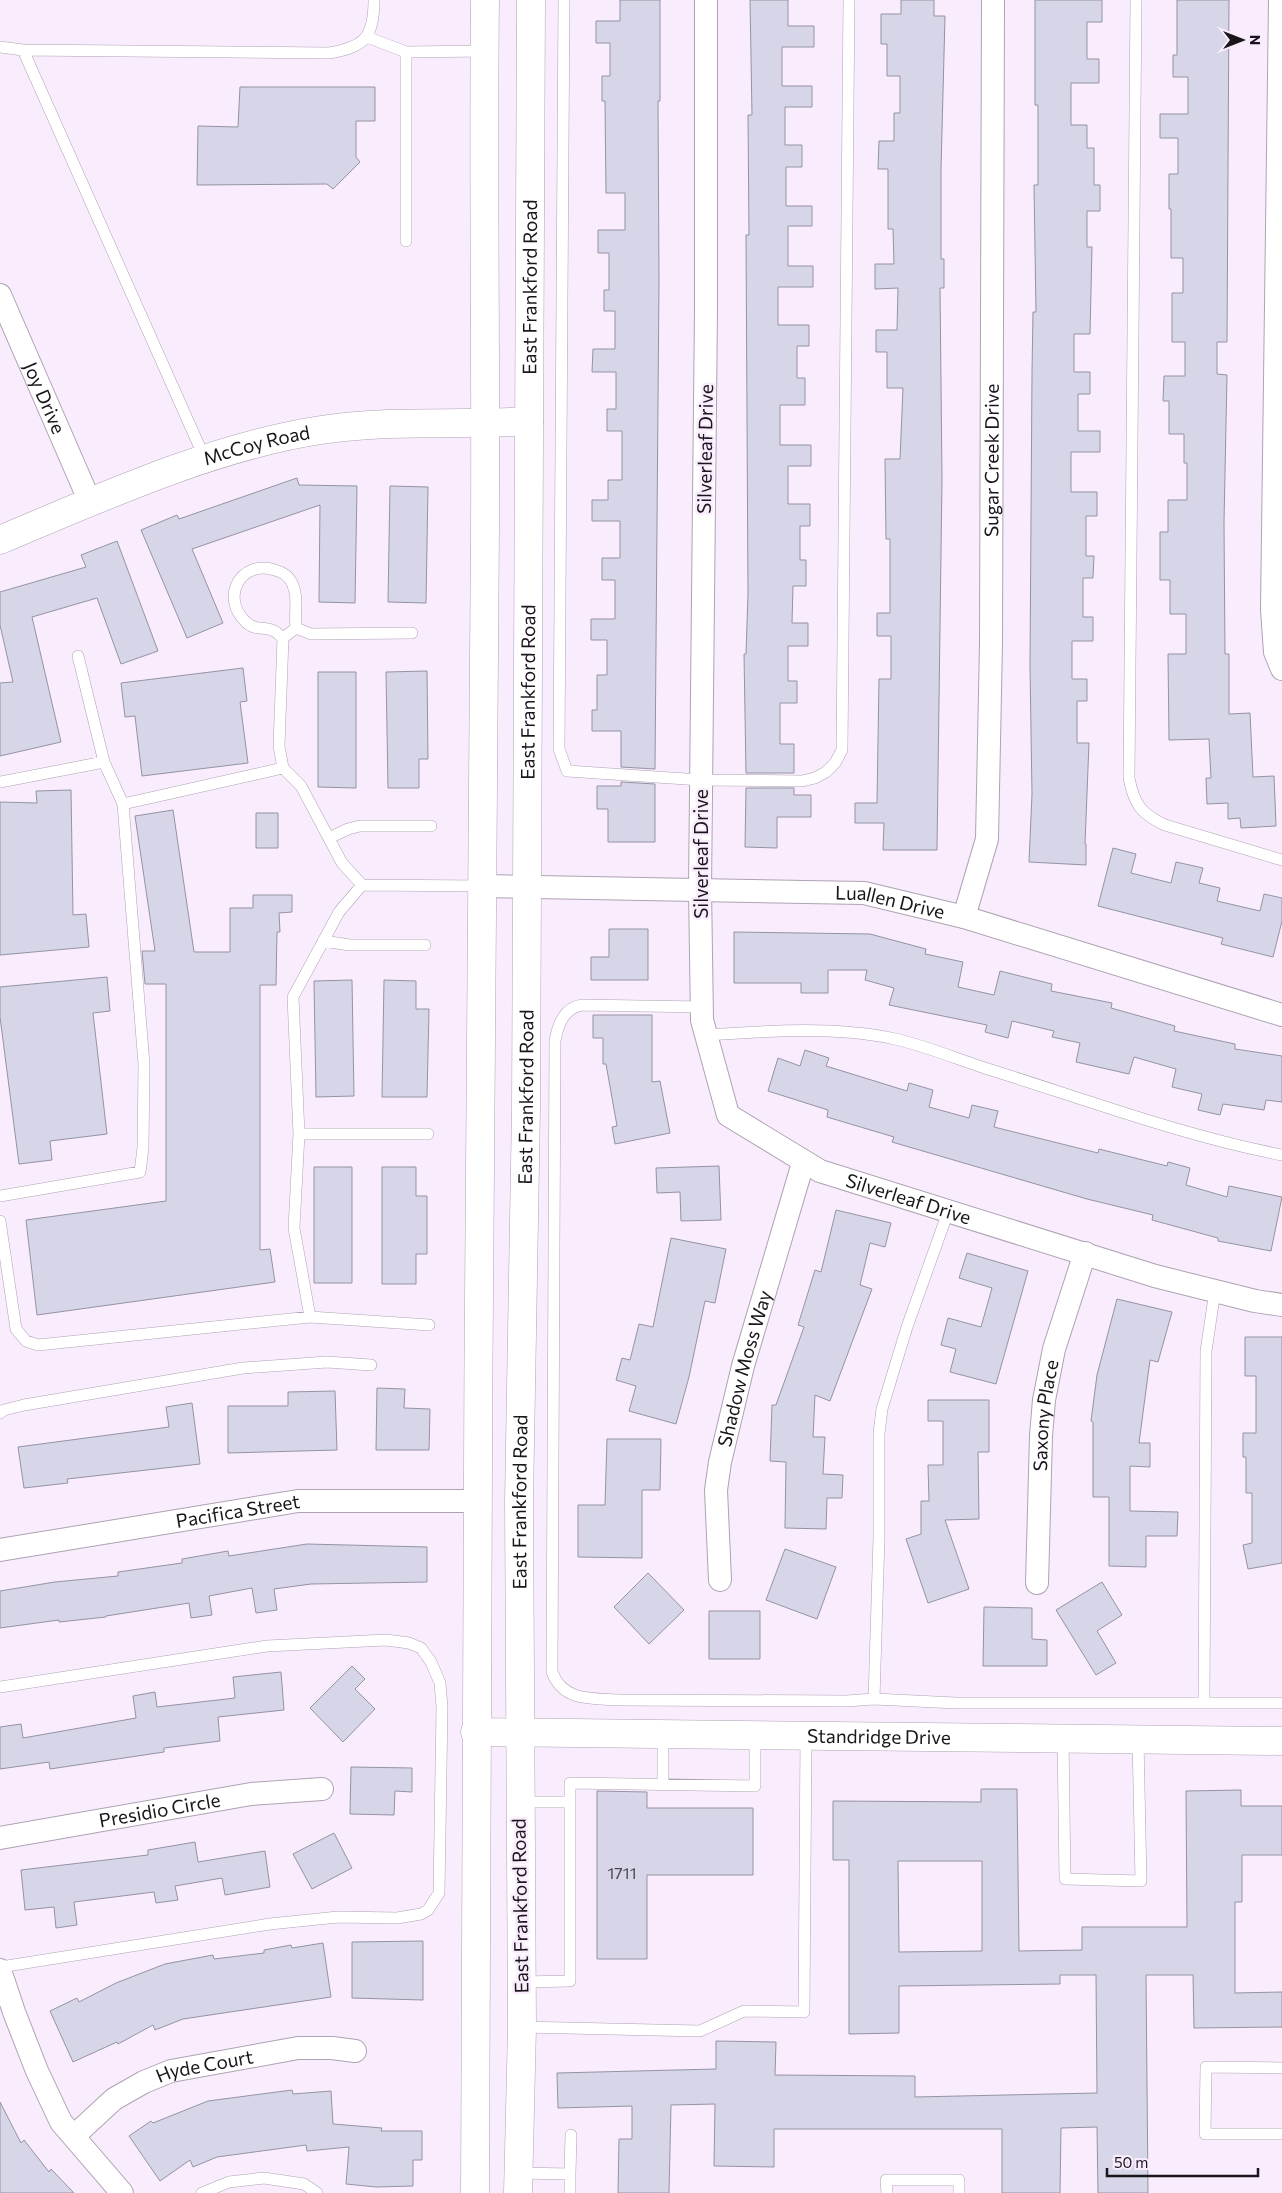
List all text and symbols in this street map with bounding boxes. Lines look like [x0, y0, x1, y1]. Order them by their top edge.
north arrow [1217, 15, 1267, 65]
text: N [1247, 35, 1264, 45]
street label: East Frankford Road [517, 200, 541, 375]
street label: Joy Drive [19, 358, 71, 437]
street label: Silverleaf Drive [692, 384, 717, 514]
street label: Sugar Creek Drive [979, 384, 1003, 537]
street label: McCoy Road [200, 420, 312, 470]
street label: East Frankford Road [515, 605, 539, 780]
street label: Silverleaf Drive [689, 789, 712, 919]
street label: Luallen Drive [835, 880, 947, 923]
street label: East Frankford Road [513, 1010, 537, 1185]
street label: Silverleaf Drive [843, 1168, 974, 1229]
street label: Shadow Moss Way [712, 1287, 776, 1449]
street label: Saxony Place [1028, 1357, 1063, 1472]
street label: East Frankford Road [507, 1414, 532, 1590]
street label: Pacifica Street [174, 1489, 302, 1532]
street label: Standridge Drive [807, 1724, 951, 1748]
street label: Presidio Circle [97, 1788, 222, 1831]
street label: East Frankford Road [506, 1818, 533, 1994]
house number: 1711 [608, 1863, 636, 1882]
street label: Hyde Court [152, 2044, 255, 2087]
scale bar [1107, 2146, 1258, 2178]
text: 50 m [1114, 2153, 1148, 2171]

